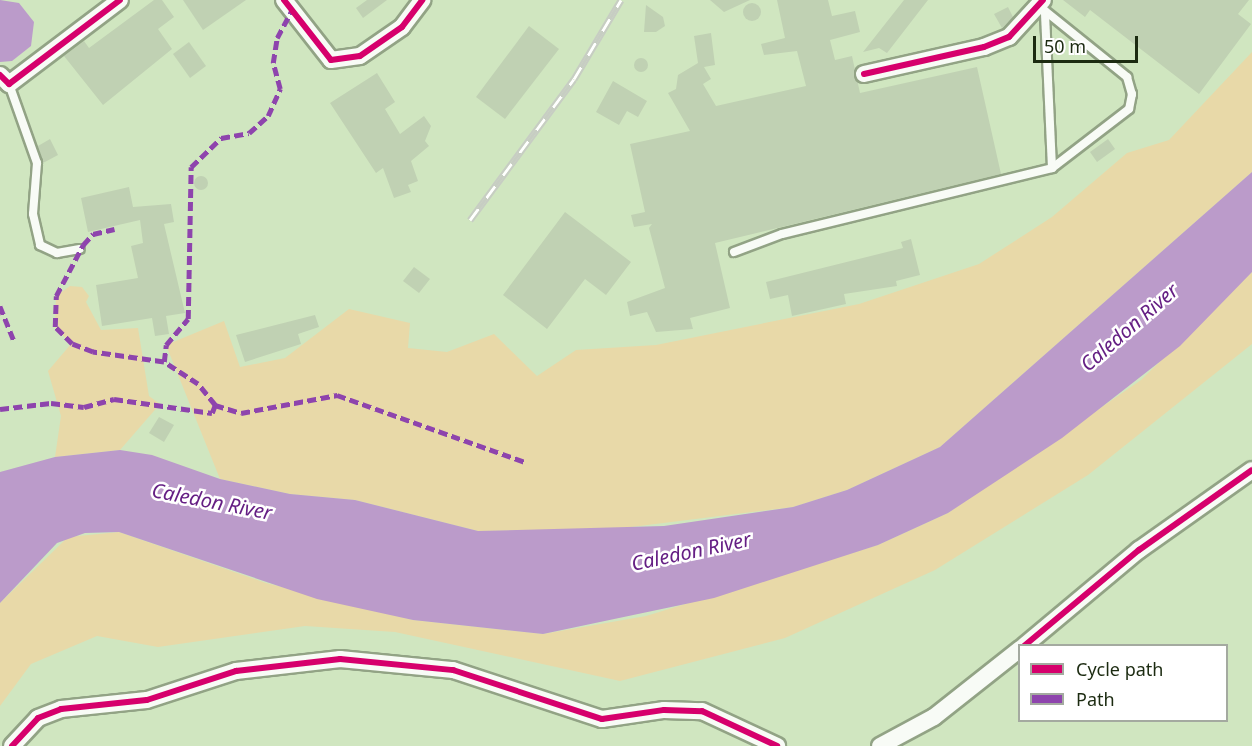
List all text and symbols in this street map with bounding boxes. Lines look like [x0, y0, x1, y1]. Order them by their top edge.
scale bar [1036, 24, 1141, 62]
text: 50 m [1044, 34, 1086, 58]
water label: Caledon River [1075, 278, 1183, 376]
water label: Caledon River [150, 478, 274, 524]
water label: Caledon River [629, 527, 753, 575]
legend [1018, 644, 1228, 722]
text: Cycle path [1076, 657, 1163, 681]
text: Path [1076, 687, 1115, 711]

